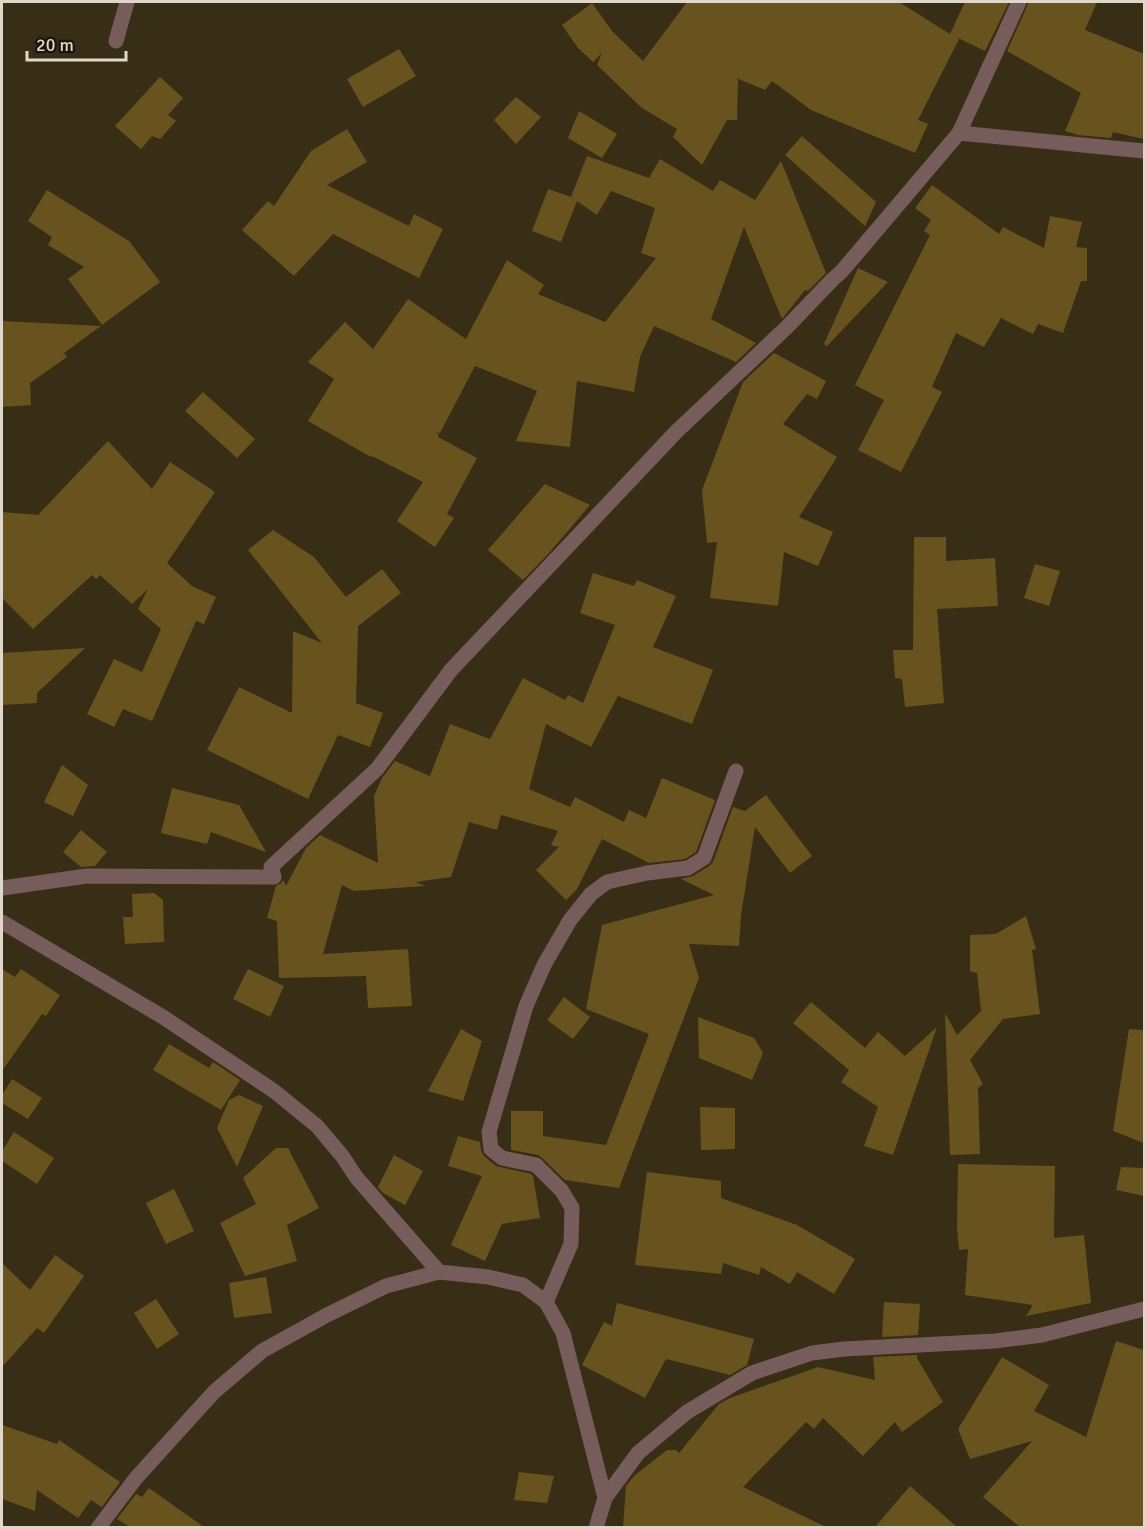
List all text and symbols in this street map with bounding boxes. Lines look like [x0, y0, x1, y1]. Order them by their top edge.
scale bar [27, 24, 126, 62]
text: 20 m [36, 34, 74, 56]

